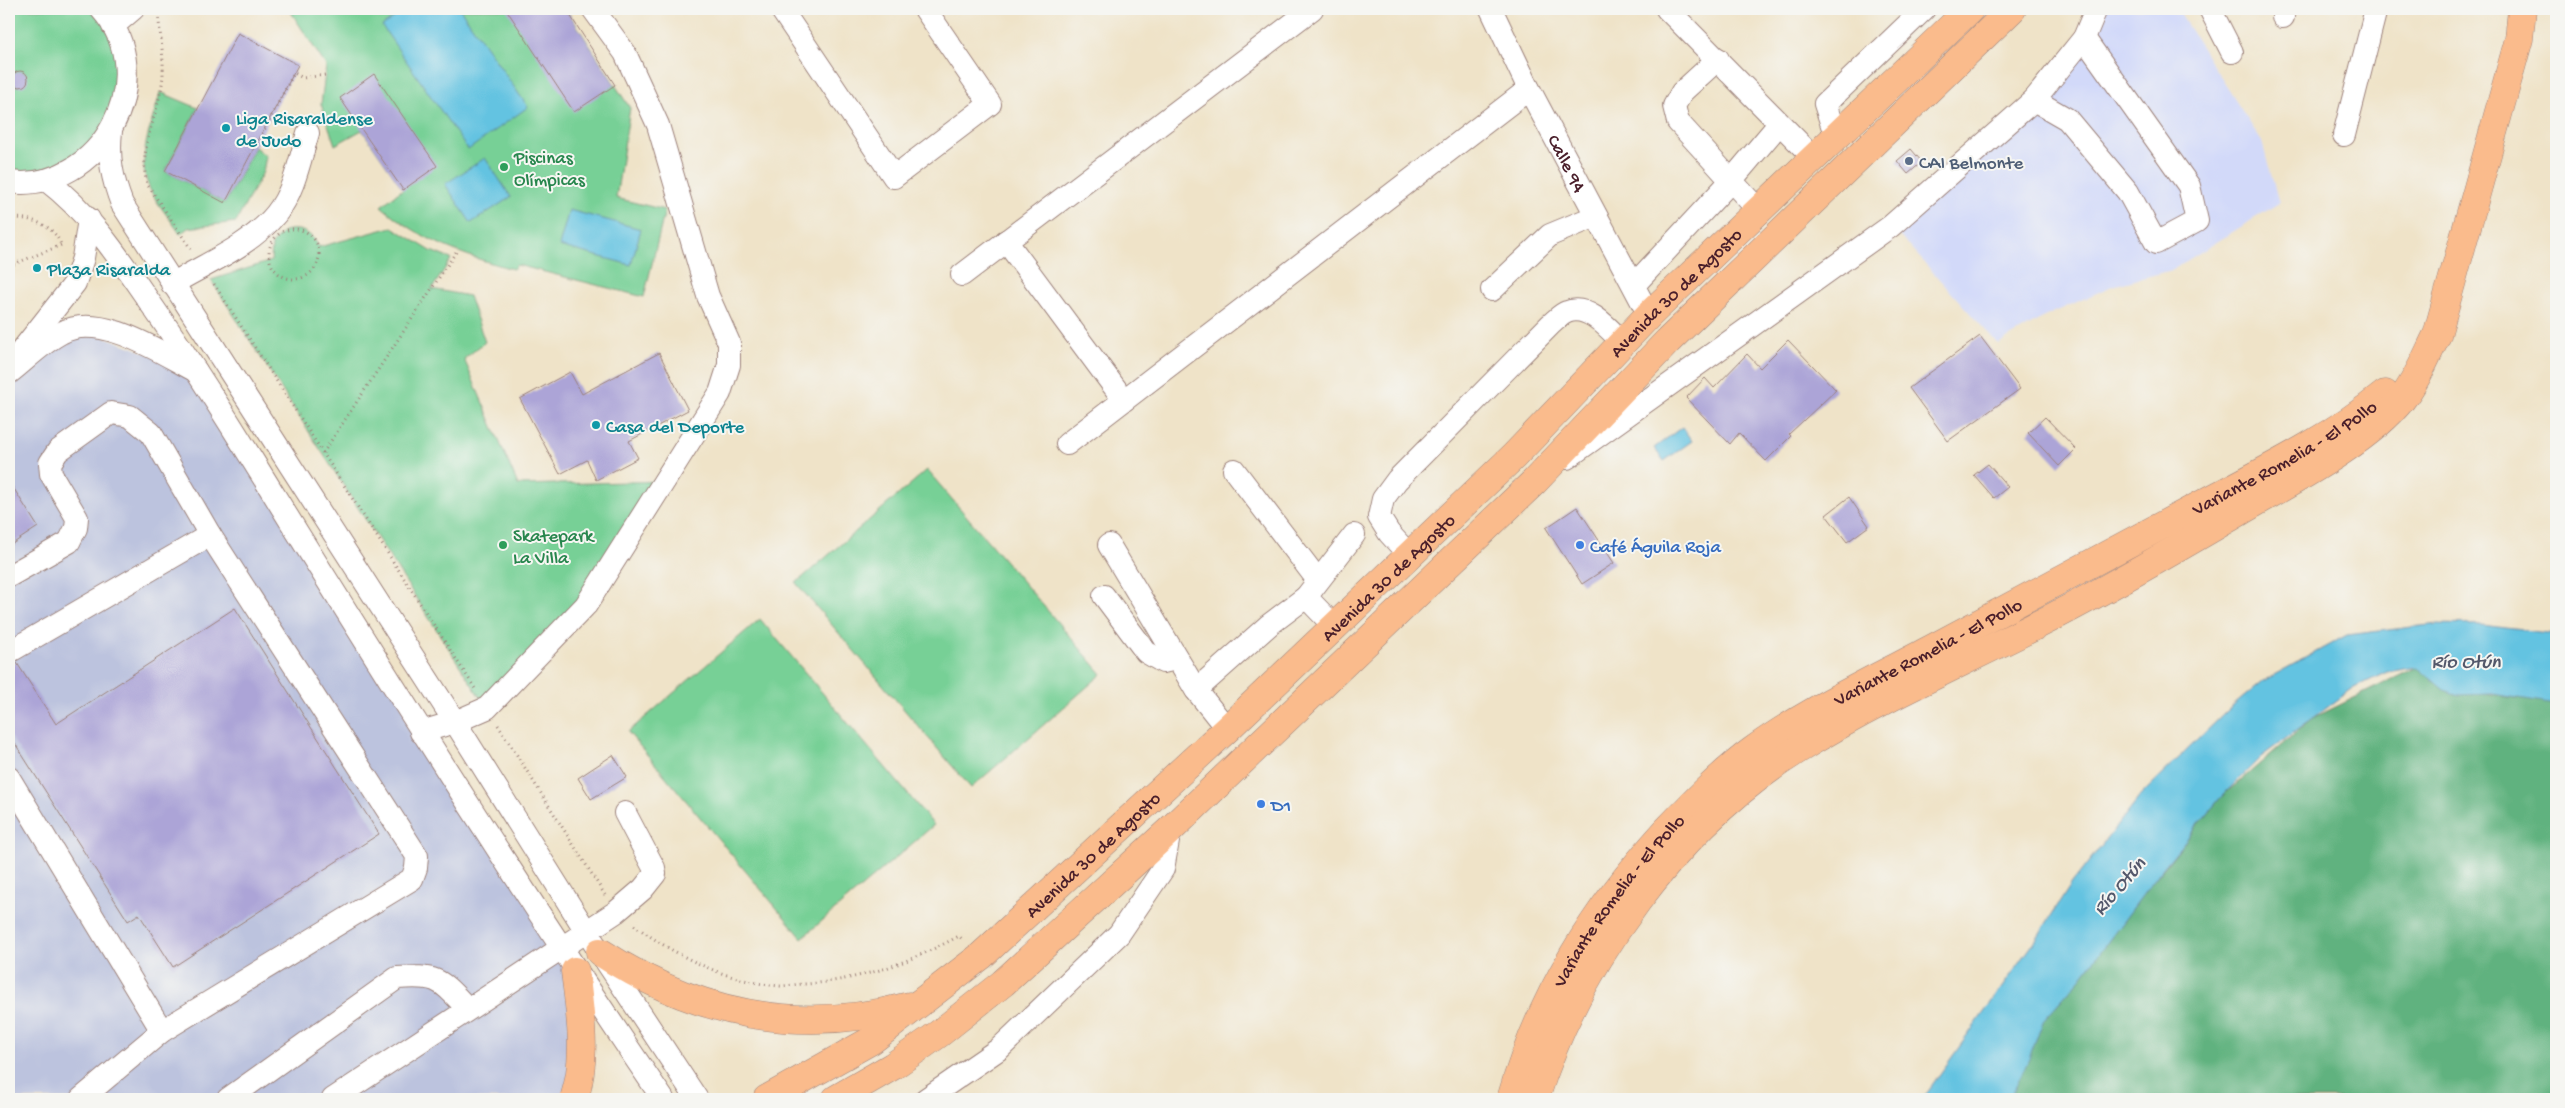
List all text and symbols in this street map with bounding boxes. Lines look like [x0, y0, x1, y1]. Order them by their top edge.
place label: Liga Risaraldense de Judo [236, 109, 373, 154]
marker: Liga Risaraldense de Judo [220, 122, 232, 134]
street label: Calle 94 [1540, 132, 1590, 197]
place label: Piscinas Olímpicas [513, 148, 586, 193]
place label: CAI Belmonte [1919, 153, 2023, 176]
marker: CAI Belmonte [1903, 155, 1915, 167]
marker: Piscinas Olímpicas [498, 161, 510, 173]
street label: Avenida 30 de Agosto [1607, 224, 1748, 364]
place label: Plaza Risaralda [46, 260, 172, 283]
marker: Plaza Risaralda [31, 262, 43, 274]
street label: Variante Romelia - El Pollo [2188, 396, 2383, 523]
place label: Casa del Deporte [606, 417, 744, 440]
marker: Casa del Deporte [590, 419, 602, 431]
street label: Avenida 30 de Agosto [1318, 510, 1461, 648]
place label: Skatepark La Villa [513, 526, 595, 571]
place label: Café Águila Roja [1590, 537, 1723, 560]
marker: Skatepark La Villa [497, 539, 509, 551]
marker: Café Águila Roja [1574, 539, 1586, 551]
street label: Variante Romelia - El Pollo [1830, 595, 2027, 713]
water label: Río Otún [2431, 652, 2501, 675]
street label: Avenida 30 de Agosto [1022, 788, 1167, 924]
place label: D1 [1269, 796, 1291, 819]
marker: D1 [1255, 798, 1267, 810]
street label: Variante Romelia - El Pollo [1549, 811, 1691, 993]
water label: Río Otún [2089, 853, 2152, 921]

